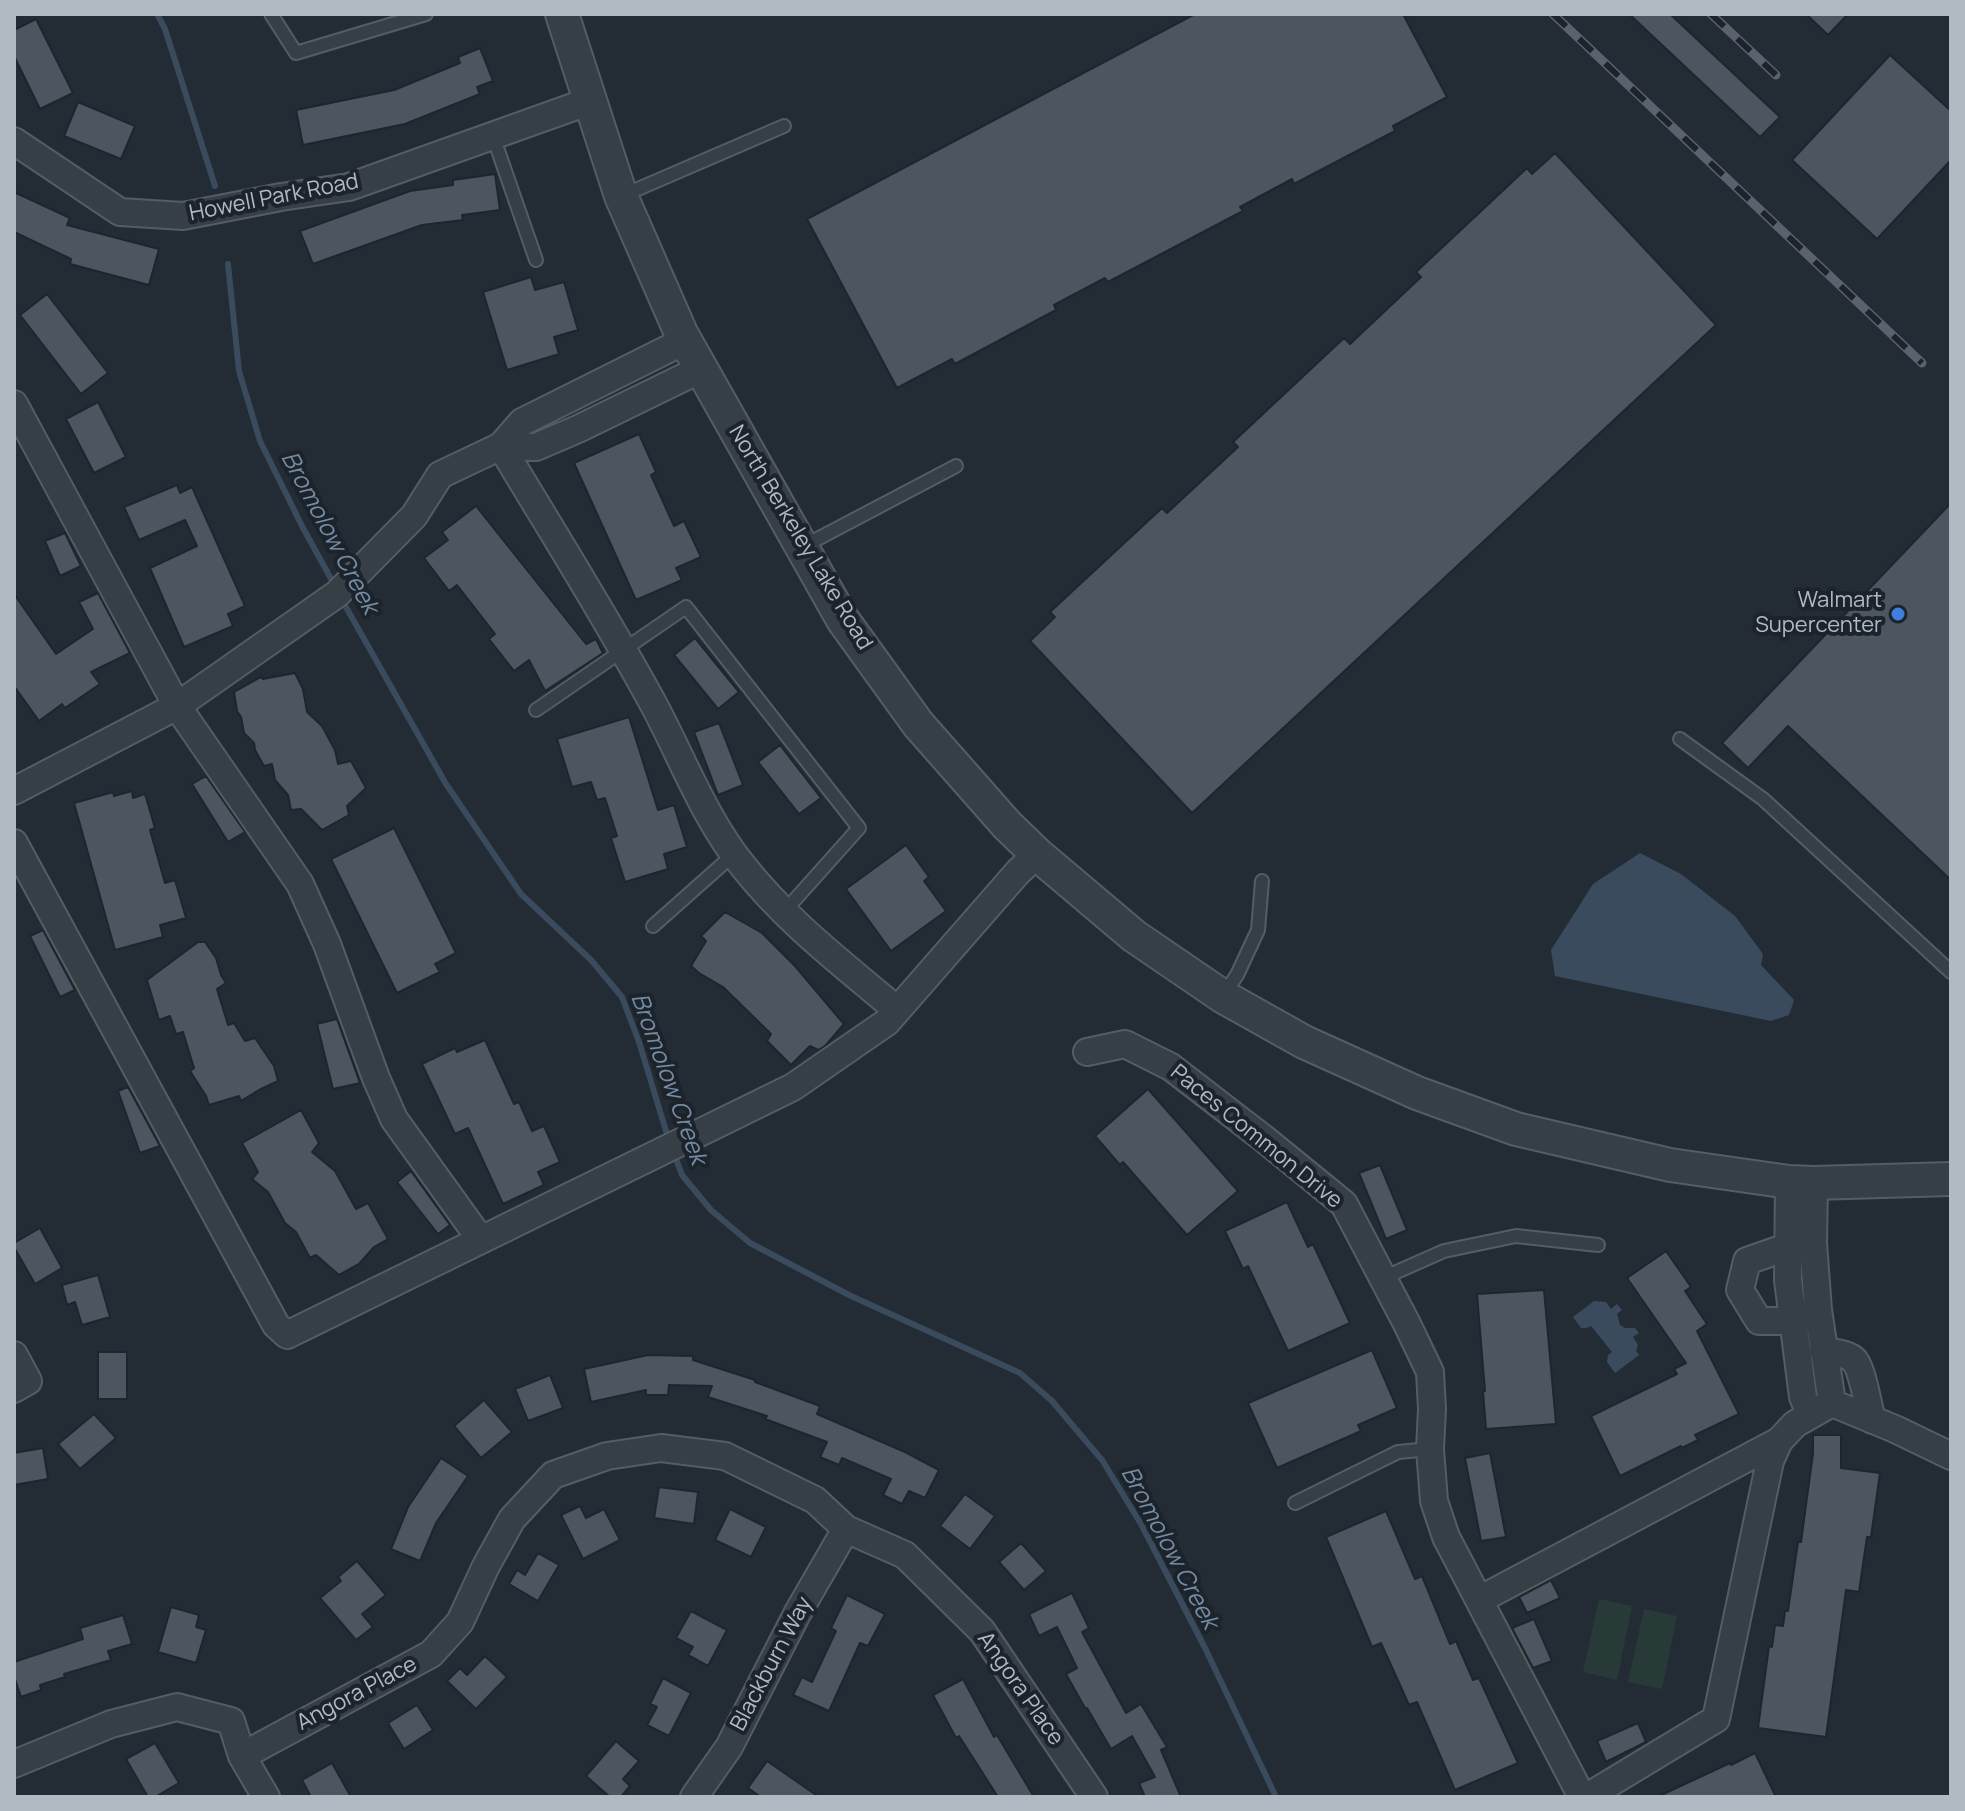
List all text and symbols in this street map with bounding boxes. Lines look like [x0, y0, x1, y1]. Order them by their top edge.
street label: Howell Park Road [187, 169, 361, 227]
street label: North Berkeley Lake Road [722, 421, 878, 655]
water label: Bromolow Creek [274, 447, 384, 619]
place label: Walmart Supercenter [1755, 588, 1882, 640]
marker: Walmart Supercenter [1889, 605, 1907, 623]
water label: Bromolow Creek [624, 990, 712, 1168]
street label: Paces Common Drive [1165, 1060, 1347, 1214]
water label: Bromolow Creek [1114, 1462, 1224, 1634]
street label: Blackburn Way [726, 1592, 818, 1736]
street label: Angora Place [971, 1627, 1069, 1751]
street label: Angora Place [292, 1651, 422, 1737]

